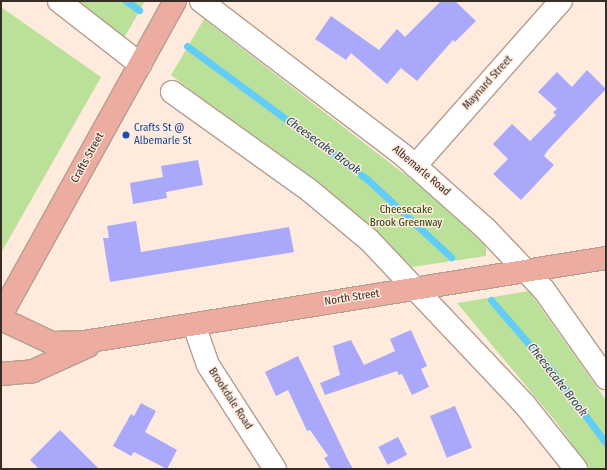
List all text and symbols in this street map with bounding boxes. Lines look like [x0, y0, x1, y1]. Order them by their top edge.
street label: Maynard Street [460, 53, 516, 113]
water label: Cheesecake Brook [283, 114, 363, 178]
place label: Crafts St @ Albemarle St [134, 122, 192, 148]
street label: Crafts Street [69, 130, 107, 186]
marker: Crafts St @ Albemarle St [121, 130, 131, 140]
street label: Albemarle Road [389, 143, 453, 199]
park label: Cheesecake Brook Greenway [370, 204, 442, 230]
street label: North Street [324, 287, 380, 309]
water label: Cheesecake Brook [524, 341, 590, 419]
street label: Brookdale Road [205, 366, 255, 432]

